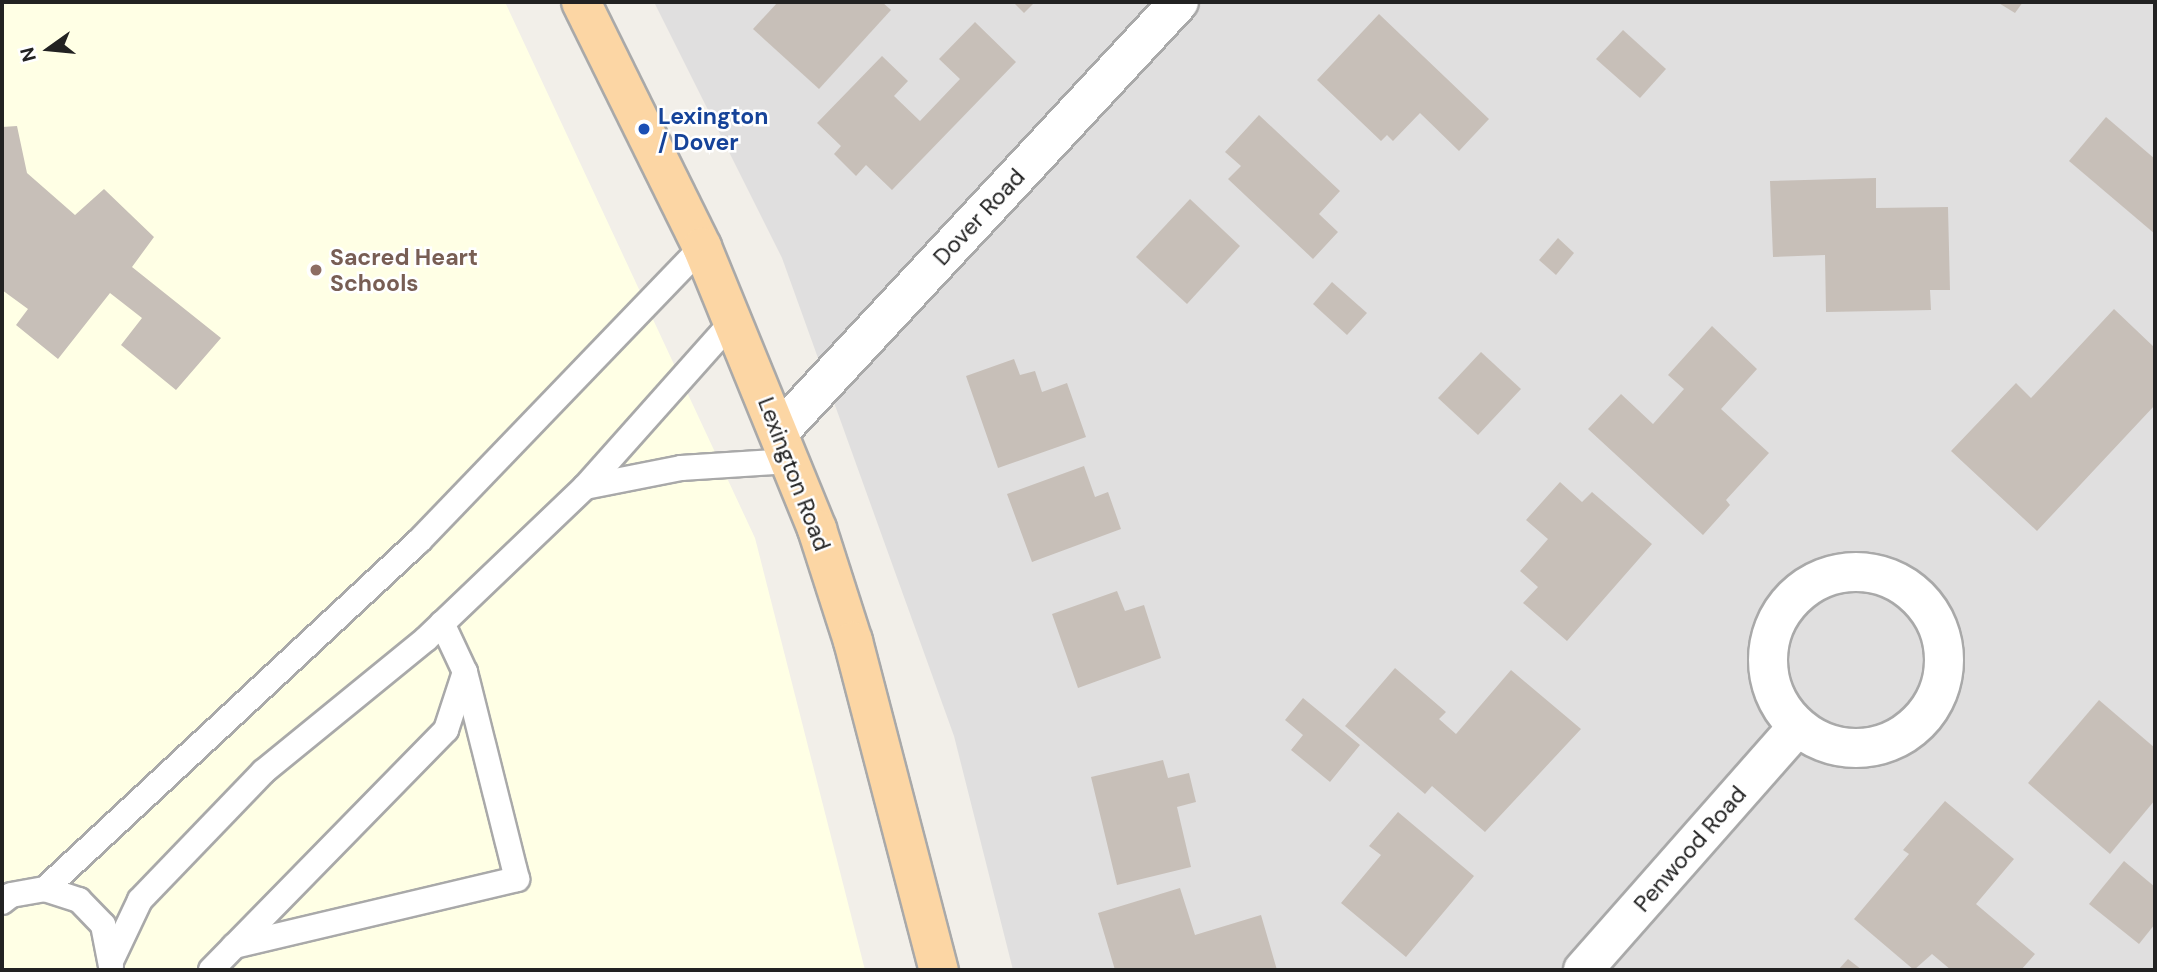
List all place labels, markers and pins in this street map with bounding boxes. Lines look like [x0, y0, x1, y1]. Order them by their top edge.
place label: Lexington / Dover [658, 102, 769, 156]
marker: Lexington / Dover [636, 121, 652, 137]
place label: Sacred Heart Schools [330, 243, 478, 297]
marker: Sacred Heart Schools [308, 262, 324, 278]

